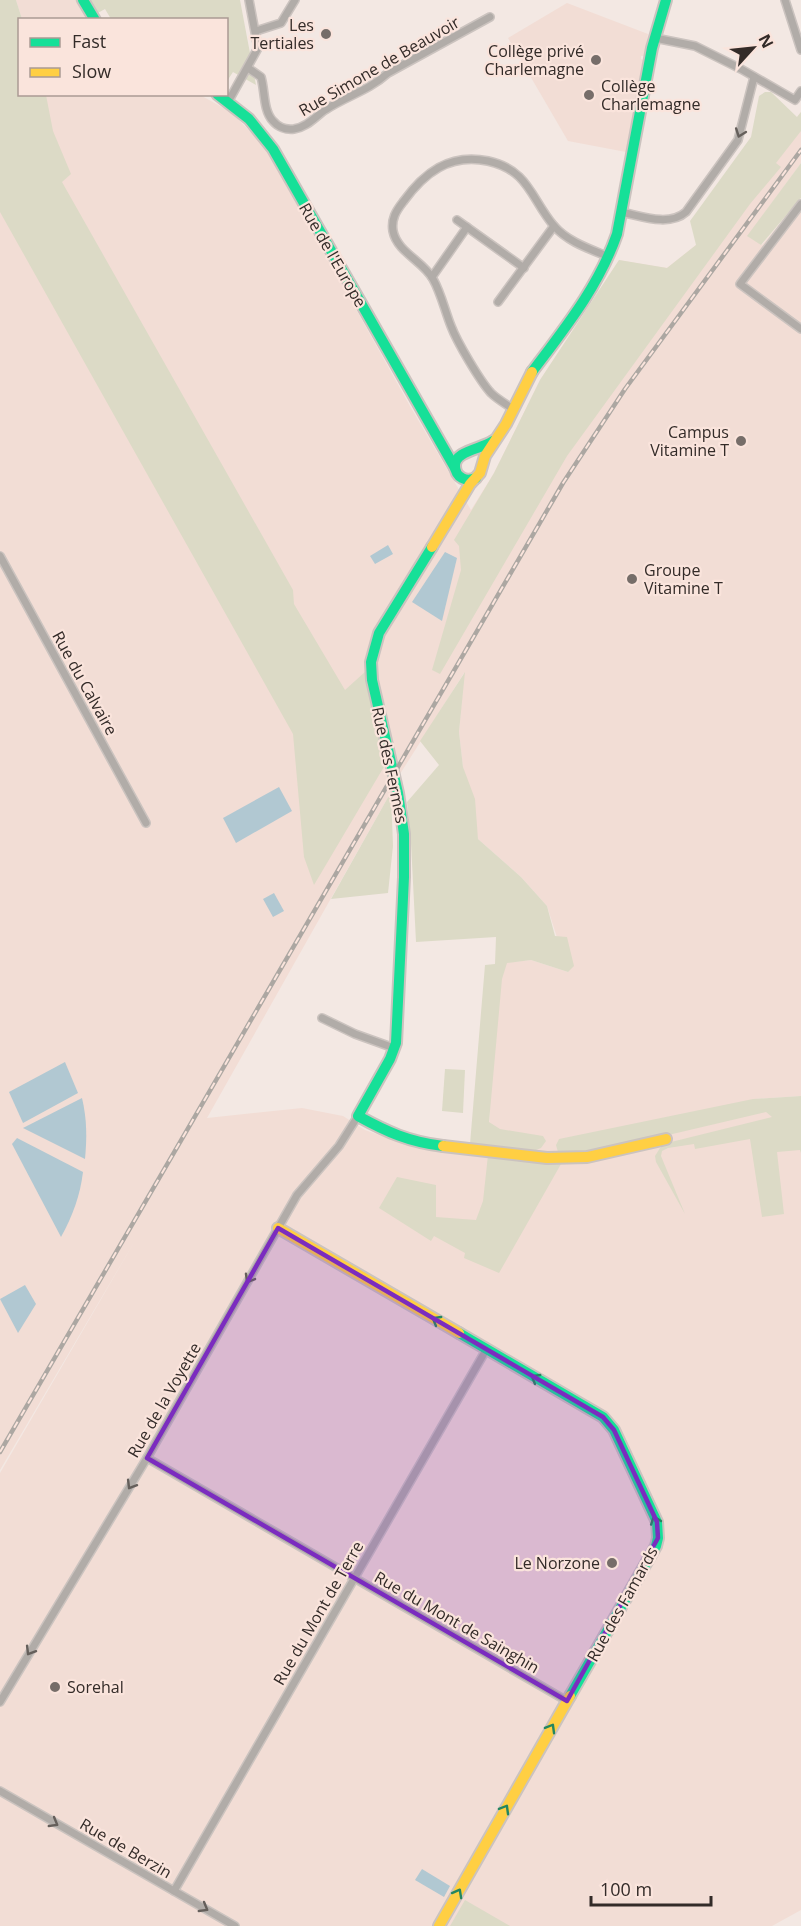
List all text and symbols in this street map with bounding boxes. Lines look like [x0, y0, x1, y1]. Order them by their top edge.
street label: Rue Simone de Beauvoir [295, 11, 464, 121]
place label: Les Tertiales [250, 14, 314, 54]
legend [18, 18, 228, 96]
north arrow [723, 18, 783, 78]
marker: Les Tertiales [319, 27, 333, 41]
text: Fast [72, 29, 106, 53]
text: N [754, 30, 779, 52]
place label: Collège privé Charlemagne [484, 40, 584, 80]
marker: Collège privé Charlemagne [589, 53, 603, 67]
text: Slow [72, 59, 111, 83]
place label: Collège Charlemagne [601, 75, 701, 115]
marker: Collège Charlemagne [582, 88, 596, 102]
one-way arrow [734, 127, 747, 138]
street label: Rue de l'Europe [294, 199, 372, 311]
place label: Campus Vitamine T [650, 421, 729, 461]
marker: Campus Vitamine T [734, 434, 748, 448]
place label: Groupe Vitamine T [644, 559, 723, 599]
marker: Groupe Vitamine T [625, 572, 639, 586]
street label: Rue du Calvaire [47, 627, 123, 739]
street label: Rue des Fermes [367, 705, 413, 825]
one-way arrow [245, 1273, 256, 1283]
one-way arrow [432, 1316, 442, 1327]
street label: Rue de la Voyette [122, 1338, 206, 1462]
one-way arrow [531, 1373, 541, 1385]
one-way arrow [127, 1479, 138, 1489]
one-way arrow [650, 1515, 663, 1526]
street label: Rue du Mont de Terre [268, 1537, 368, 1689]
street label: Rue des Famards [581, 1543, 663, 1665]
place label: Le Norzone [514, 1552, 600, 1574]
marker: Le Norzone [605, 1556, 619, 1570]
street label: Rue du Mont de Sainghin [370, 1566, 544, 1678]
one-way arrow [26, 1645, 38, 1655]
place label: Sorehal [67, 1676, 124, 1698]
marker: Sorehal [48, 1680, 62, 1694]
one-way arrow [544, 1724, 556, 1734]
one-way arrow [498, 1805, 510, 1815]
street label: Rue de Berzin [76, 1813, 176, 1883]
one-way arrow [48, 1815, 59, 1827]
scale bar [591, 1869, 711, 1907]
text: 100 m [600, 1877, 652, 1901]
one-way arrow [451, 1889, 462, 1899]
one-way arrow [198, 1901, 208, 1913]

